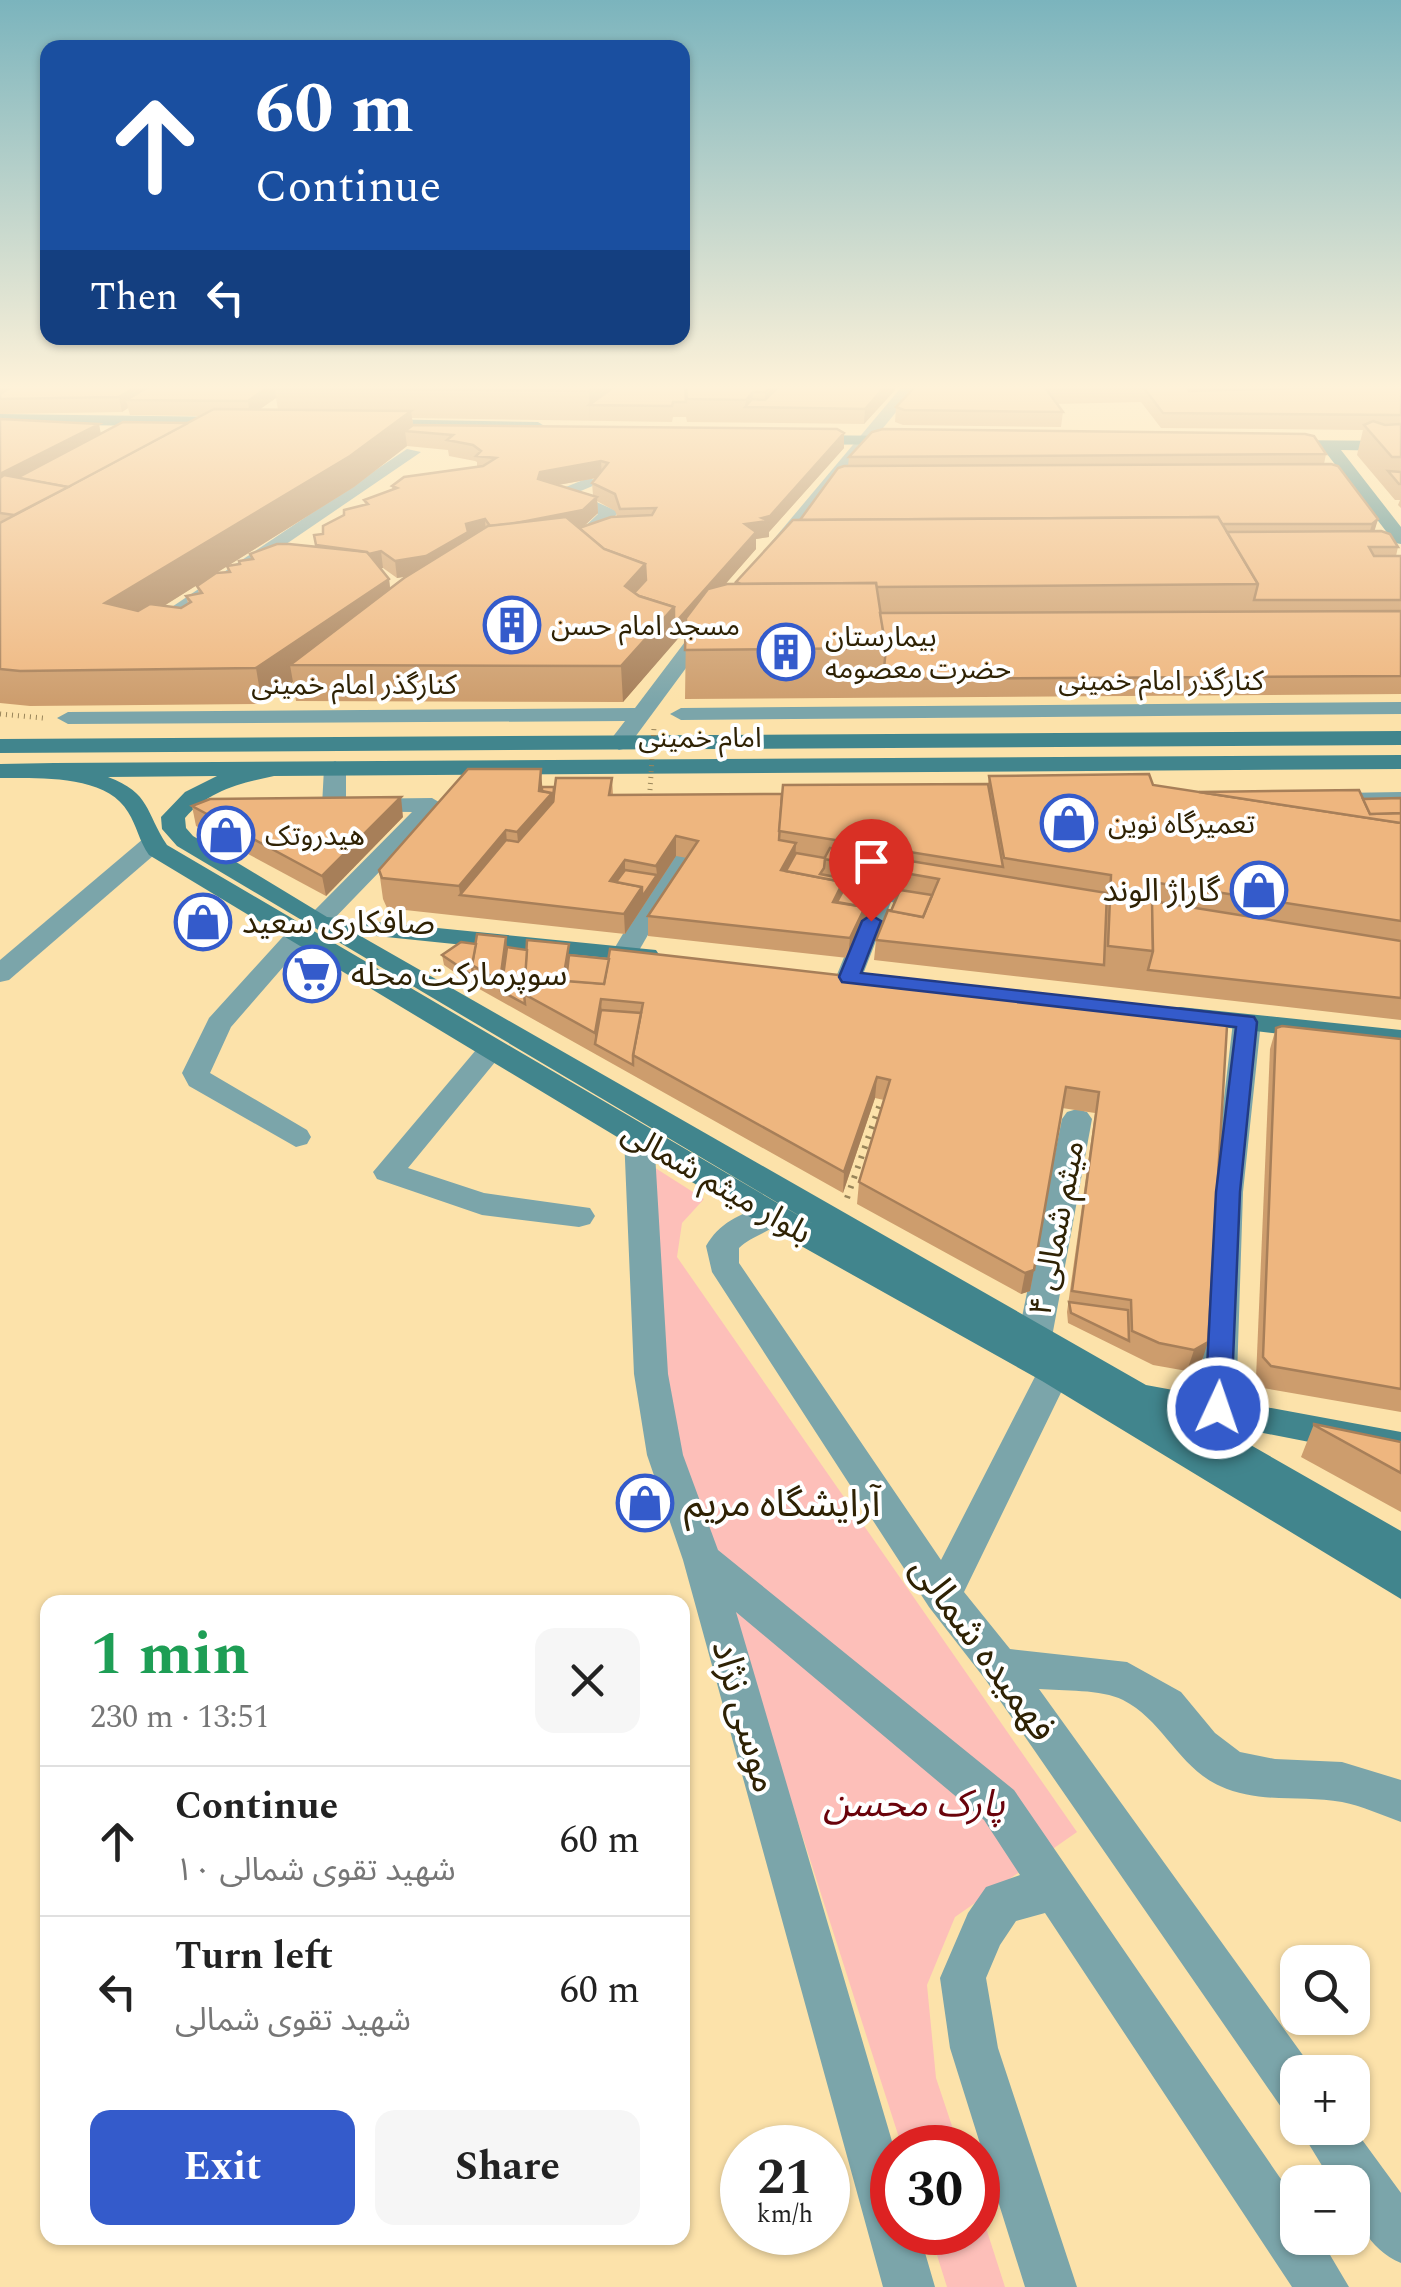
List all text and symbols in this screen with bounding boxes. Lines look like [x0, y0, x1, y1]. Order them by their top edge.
text: 60 m [255, 57, 414, 163]
icon: ahead [90, 80, 220, 210]
text: Continue [255, 153, 441, 222]
text: Then [90, 269, 178, 327]
icon: left [198, 270, 253, 325]
building icon: مسجد امام حسن [482, 595, 542, 655]
place label: مسجد امام حسن [551, 605, 740, 648]
place label: بیمارستان حضرت معصومه [825, 616, 1011, 691]
building icon: بیمارستان حضرت معصومه [756, 622, 816, 682]
street label: کنارگذر امام خمینی [1058, 660, 1264, 703]
street label: کنارگذر امام خمینی [251, 664, 457, 707]
street label: امام خمینی [638, 717, 762, 760]
shop icon: تعمیرگاه نوین [1039, 793, 1099, 853]
place label: تعمیرگاه نوین [1108, 803, 1255, 846]
shop icon: هیدروتک [196, 805, 256, 865]
place label: هیدروتک [265, 815, 365, 858]
pin [829, 819, 914, 922]
icon: arrive [844, 834, 899, 889]
shop icon: گاراژ الوند [1229, 860, 1289, 920]
place label: گاراژ الوند [1103, 867, 1221, 916]
shop icon: صافکاری سعید [173, 892, 233, 952]
place label: صافکاری سعید [242, 899, 435, 948]
supermarket icon: سوپرمارکت محله [282, 944, 342, 1004]
place label: سوپرمارکت محله [351, 951, 567, 1000]
street label: بلوار میثم شمالی [612, 1109, 820, 1258]
street label: میثم شمالی ۴ [1016, 1136, 1098, 1320]
position arrow [1166, 1356, 1270, 1460]
shop icon: آرایشگاه مریم [615, 1473, 675, 1533]
place label: آرایشگاه مریم [684, 1476, 882, 1534]
street label: فهمیده شمالی [895, 1544, 1070, 1754]
text: 1 min [90, 1609, 250, 1701]
button: close [535, 1628, 640, 1733]
street label: موسی نژاد [695, 1633, 794, 1800]
text: 230 m · 13:51 [90, 1693, 270, 1742]
park label: پارک محسن [823, 1776, 1005, 1834]
text: Continue [175, 1778, 338, 1836]
text: 60 m [560, 1812, 640, 1870]
icon: ahead [90, 1814, 145, 1869]
text: شهید تقوی شمالی ۱۰ [175, 1846, 455, 1895]
text: Turn left [175, 1928, 333, 1986]
map controls [1280, 1945, 1370, 2255]
button: search [1280, 1945, 1370, 2035]
text: 60 m [560, 1962, 640, 2020]
icon: left [90, 1964, 145, 2019]
text: شهید تقوی شمالی [175, 1996, 411, 2045]
button: + [1280, 2055, 1370, 2145]
button: Exit [90, 2110, 355, 2225]
button: Share [375, 2110, 640, 2225]
speed limit sign: 30 [870, 2125, 1000, 2255]
text: 21 [757, 2140, 813, 2216]
button: − [1280, 2165, 1370, 2255]
text: km/h [757, 2196, 813, 2234]

